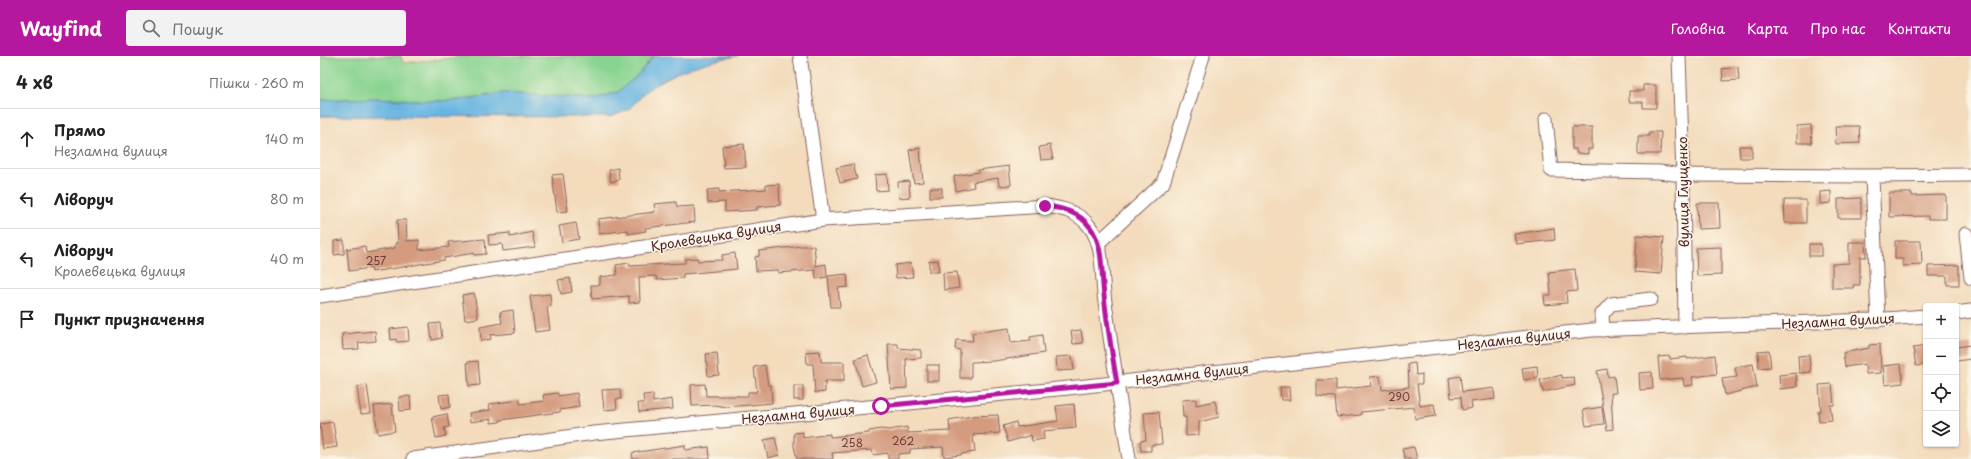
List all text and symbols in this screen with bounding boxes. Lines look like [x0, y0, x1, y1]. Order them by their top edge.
search box [126, 10, 406, 46]
text: Wayfind [20, 14, 102, 42]
icon: search [140, 17, 162, 39]
text: Пошук [172, 17, 223, 40]
text: Головна [1671, 18, 1725, 39]
text: Карта [1747, 18, 1788, 39]
text: Про нас [1810, 18, 1866, 39]
text: Контакти [1888, 18, 1951, 39]
text: 4 хв [16, 69, 53, 95]
text: Пішки · 260 m [209, 73, 304, 92]
text: Прямо [54, 118, 105, 141]
icon: ahead [16, 128, 38, 150]
text: 140 m [265, 129, 304, 148]
street label: вулиця Глущенко [1672, 136, 1693, 248]
text: Незламна вулиця [54, 141, 168, 160]
text: Ліворуч [54, 187, 114, 210]
icon: left [16, 188, 38, 210]
text: 80 m [270, 189, 304, 208]
route end [1036, 197, 1054, 215]
street label: Кролевецька вулиця [649, 216, 782, 255]
text: Ліворуч [54, 238, 114, 261]
icon: left [16, 248, 38, 270]
text: 40 m [270, 249, 304, 268]
house number: 257 [366, 252, 386, 269]
text: Кролевецька вулиця [54, 261, 186, 280]
map controls [1923, 303, 1959, 447]
button: + [1923, 303, 1959, 339]
text: Пункт призначення [54, 307, 205, 330]
icon: arrive [16, 308, 38, 330]
street label: Незламна вулиця [1781, 308, 1895, 333]
street label: Незламна вулиця [1456, 323, 1572, 354]
button: − [1923, 339, 1959, 375]
street label: Незламна вулиця [1134, 358, 1250, 389]
button: locate [1923, 375, 1959, 411]
house number: 290 [1388, 388, 1410, 405]
route start [872, 397, 890, 415]
street label: Незламна вулиця [740, 399, 856, 428]
button: layers [1923, 411, 1959, 447]
house number: 262 [892, 432, 914, 449]
house number: 258 [841, 434, 863, 451]

